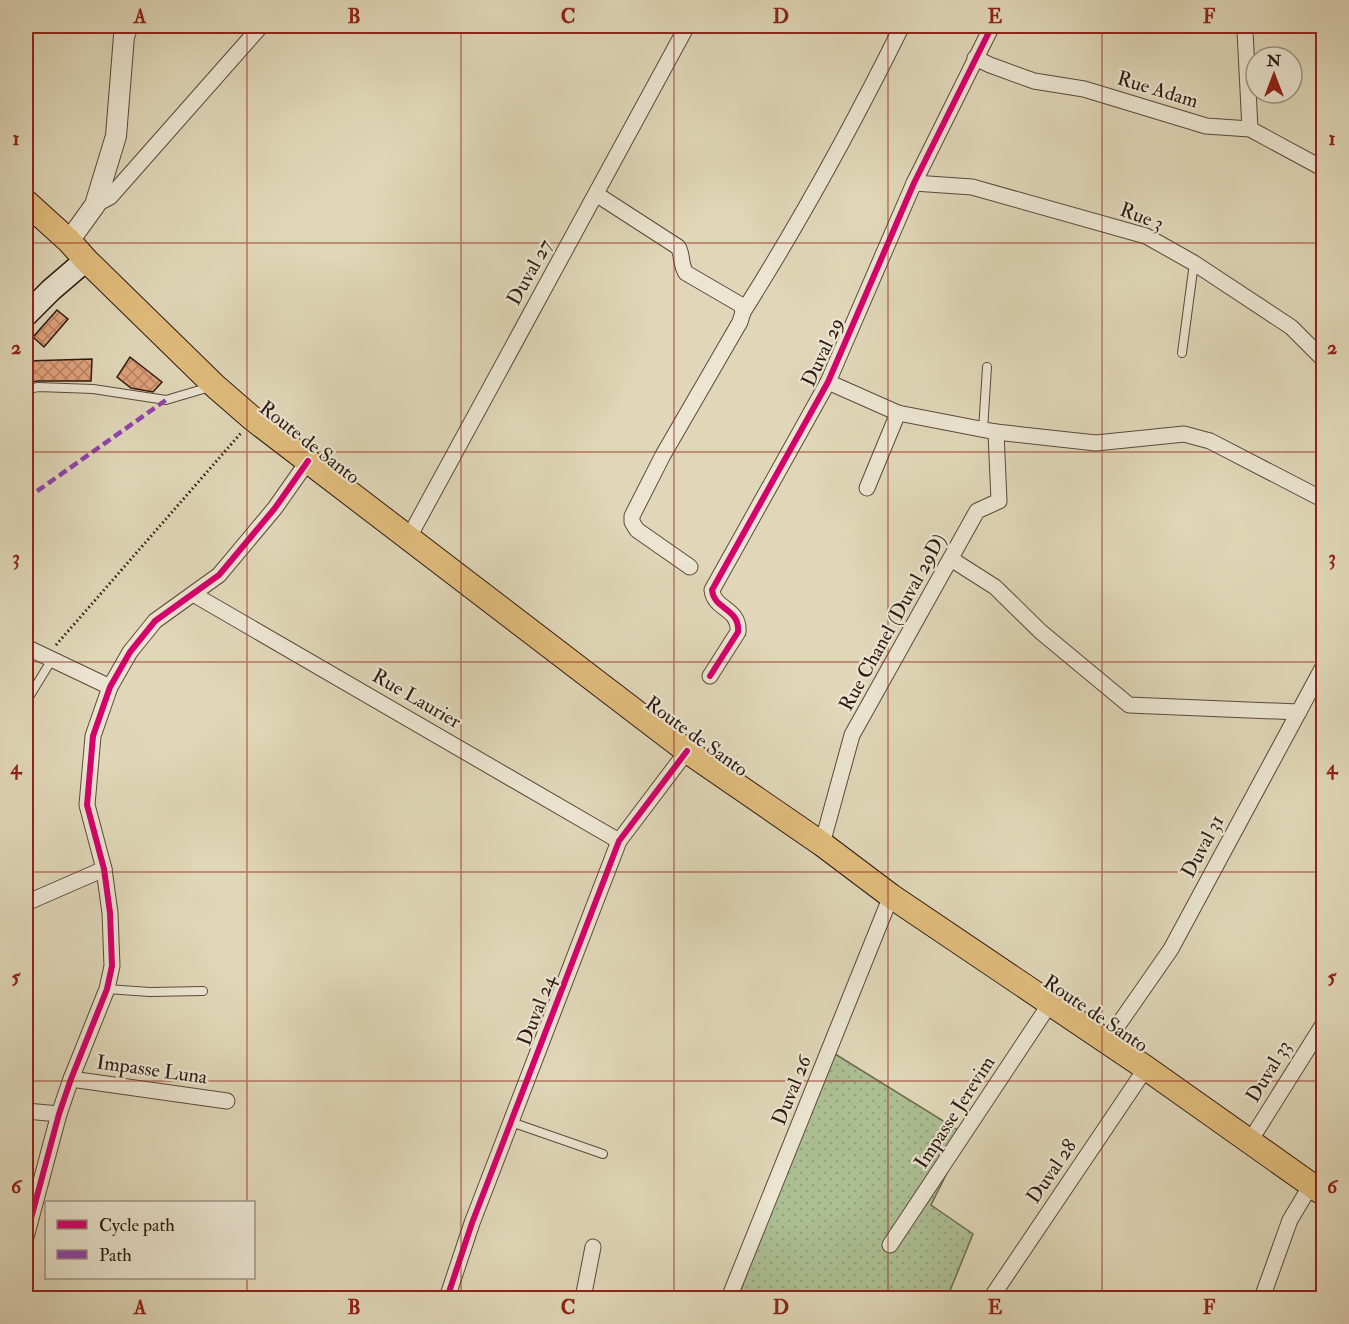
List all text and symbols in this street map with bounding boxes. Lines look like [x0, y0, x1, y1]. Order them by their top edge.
text: A [133, 4, 147, 29]
text: B [347, 4, 361, 29]
text: C [561, 4, 575, 29]
text: D [773, 4, 789, 29]
text: E [988, 4, 1003, 29]
text: F [1203, 4, 1216, 29]
north arrow [1244, 45, 1304, 105]
text: N [1266, 51, 1282, 71]
street label: Rue Adam [1114, 65, 1202, 114]
text: 1 [12, 126, 20, 151]
text: 1 [1328, 126, 1336, 151]
street label: Rue 3 [1116, 197, 1167, 236]
street label: Duval 27 [501, 235, 558, 310]
street label: Duval 29 [796, 314, 849, 391]
text: 2 [11, 335, 21, 360]
text: 2 [1327, 335, 1337, 360]
street label: Route de Santo [254, 395, 365, 490]
street label: Rue Chanel (Duval 29D) [833, 529, 952, 715]
text: 3 [12, 545, 20, 570]
text: 3 [1328, 545, 1336, 570]
street label: Rue Laurier [368, 663, 466, 734]
street label: Route de Santo [640, 691, 753, 782]
text: 4 [10, 755, 23, 780]
text: 4 [1326, 755, 1339, 780]
street label: Duval 31 [1176, 811, 1229, 882]
text: 5 [12, 964, 22, 989]
text: 5 [1328, 964, 1338, 989]
street label: Route de Santo [1039, 969, 1153, 1058]
street label: Duval 24 [512, 970, 562, 1049]
street label: Duval 33 [1240, 1036, 1297, 1107]
street label: Impasse Luna [95, 1049, 210, 1091]
street label: Duval 26 [766, 1051, 817, 1129]
street label: Impasse Jerevim [909, 1051, 1001, 1174]
street label: Duval 28 [1021, 1134, 1082, 1208]
text: 6 [11, 1174, 23, 1199]
text: 6 [1327, 1174, 1339, 1199]
legend [45, 1201, 255, 1279]
text: Cycle path [99, 1214, 175, 1237]
text: Path [99, 1244, 132, 1267]
text: A [133, 1295, 147, 1320]
text: B [347, 1295, 361, 1320]
text: C [561, 1295, 575, 1320]
text: D [773, 1295, 789, 1320]
text: E [988, 1295, 1003, 1320]
text: F [1203, 1295, 1216, 1320]

